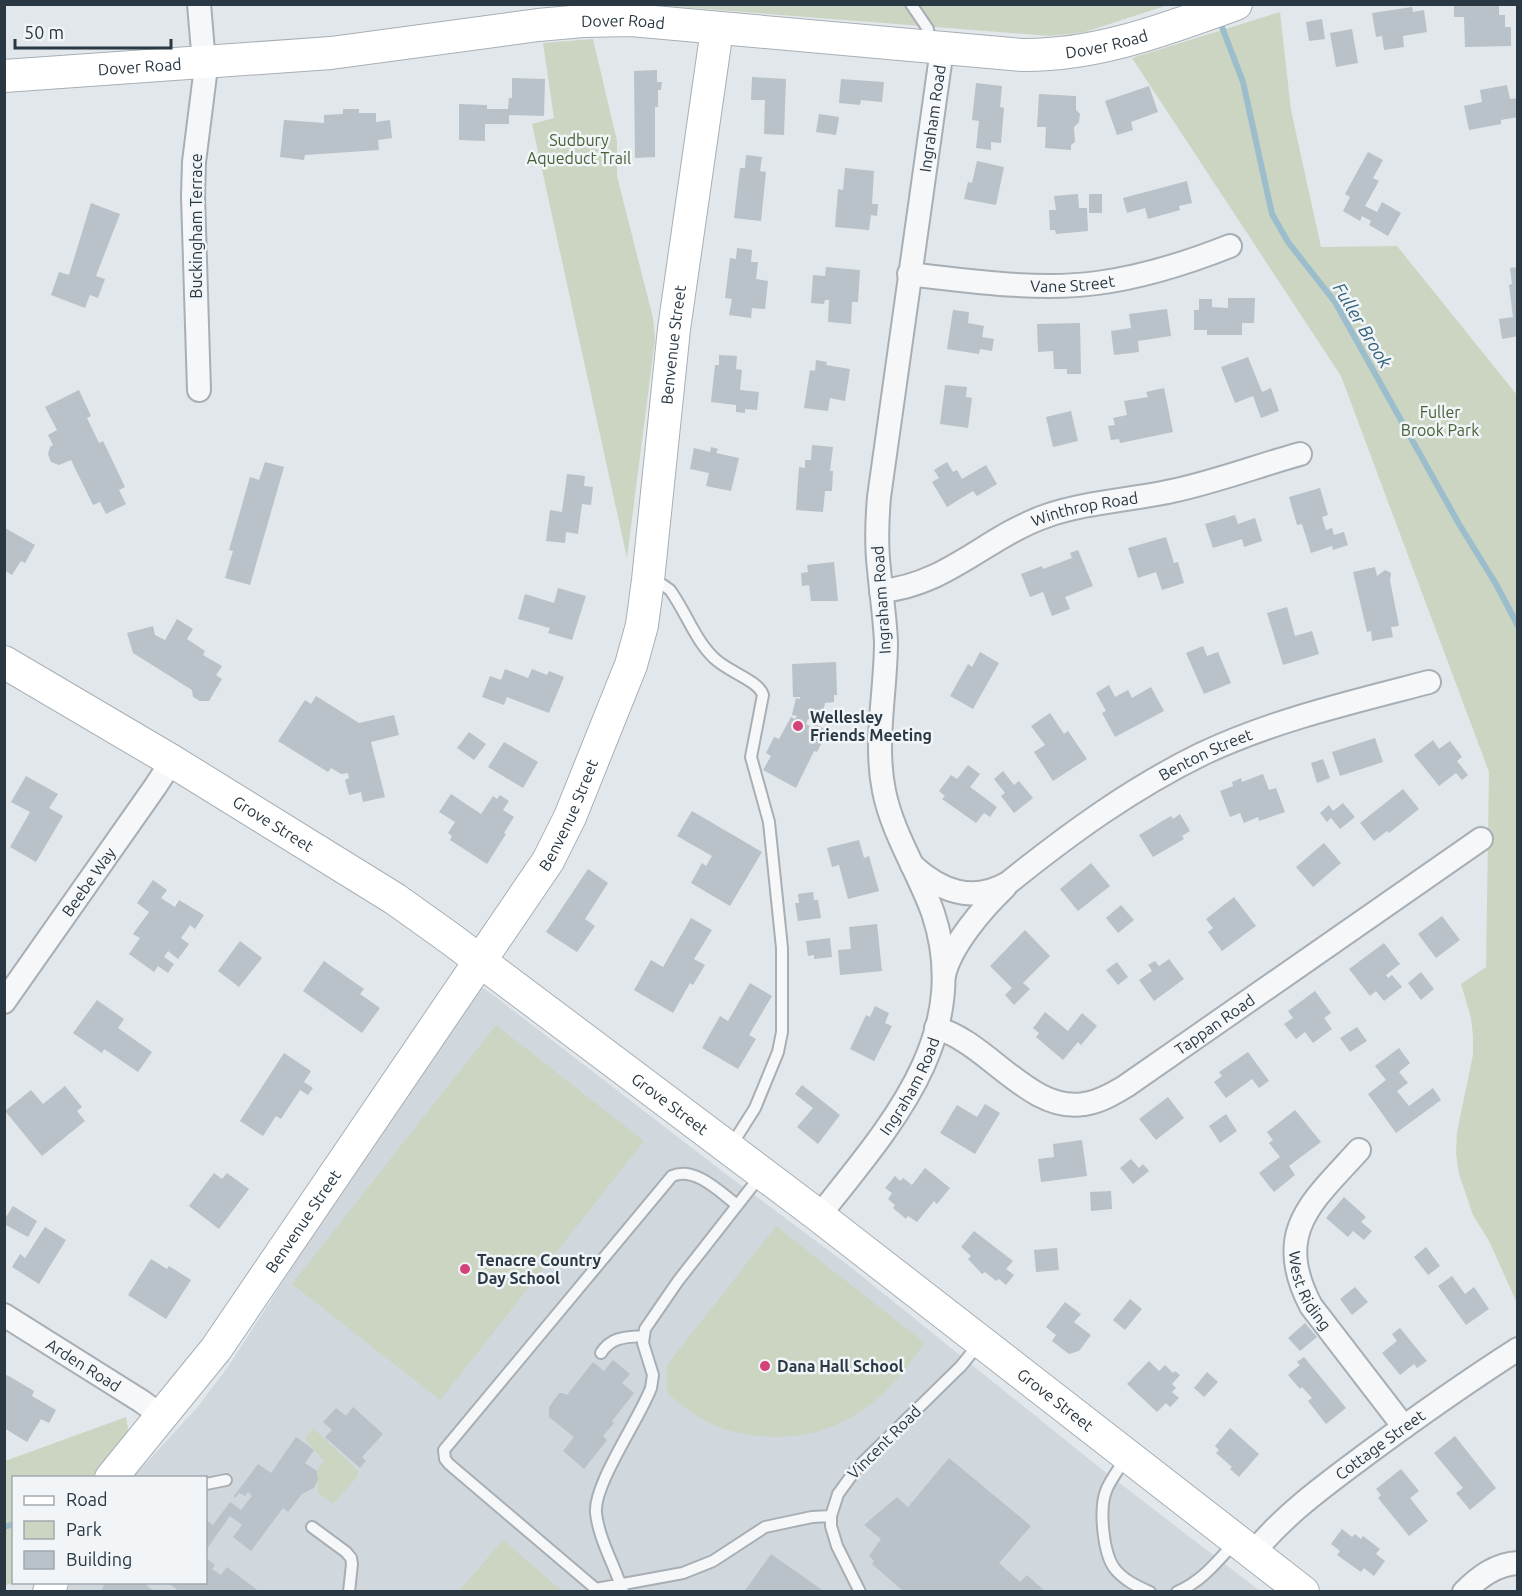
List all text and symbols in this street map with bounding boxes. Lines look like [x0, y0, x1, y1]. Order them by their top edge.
street label: Dover Road [581, 11, 666, 32]
scale bar [15, 12, 171, 50]
text: 50 m [24, 22, 64, 42]
street label: Dover Road [1064, 26, 1150, 62]
street label: Dover Road [97, 55, 182, 78]
street label: Ingraham Road [916, 64, 949, 174]
park label: Sudbury Aqueduct Trail [527, 131, 631, 167]
street label: Buckingham Terrace [187, 153, 205, 299]
street label: Vane Street [1030, 271, 1117, 295]
water label: Fuller Brook [1330, 279, 1397, 372]
street label: Benvenue Street [657, 283, 689, 405]
park label: Fuller Brook Park [1401, 403, 1479, 439]
street label: Winthrop Road [1028, 488, 1139, 530]
street label: Ingraham Road [868, 545, 894, 655]
place label: Wellesley Friends Meeting [810, 708, 932, 744]
marker: Wellesley Friends Meeting [791, 719, 805, 733]
street label: Benton Street [1155, 725, 1255, 784]
street label: Benvenue Street [535, 756, 601, 874]
street label: Grove Street [230, 792, 317, 856]
street label: Beebe Way [58, 843, 119, 920]
street label: Tappan Road [1171, 990, 1258, 1058]
street label: Ingraham Road [876, 1035, 943, 1138]
street label: Grove Street [628, 1069, 712, 1139]
street label: Benvenue Street [262, 1166, 345, 1276]
street label: West Riding [1286, 1250, 1335, 1334]
place label: Tenacre Country Day School [477, 1251, 601, 1287]
marker: Tenacre Country Day School [458, 1262, 472, 1276]
street label: Arden Road [43, 1335, 124, 1395]
place label: Dana Hall School [777, 1357, 904, 1375]
marker: Dana Hall School [758, 1359, 772, 1373]
street label: Grove Street [1014, 1365, 1097, 1435]
street label: Vincent Road [844, 1402, 924, 1482]
street label: Cottage Street [1332, 1406, 1429, 1483]
legend [12, 1476, 207, 1584]
text: Road [66, 1489, 108, 1509]
text: Park [66, 1519, 102, 1539]
text: Building [66, 1549, 132, 1569]

